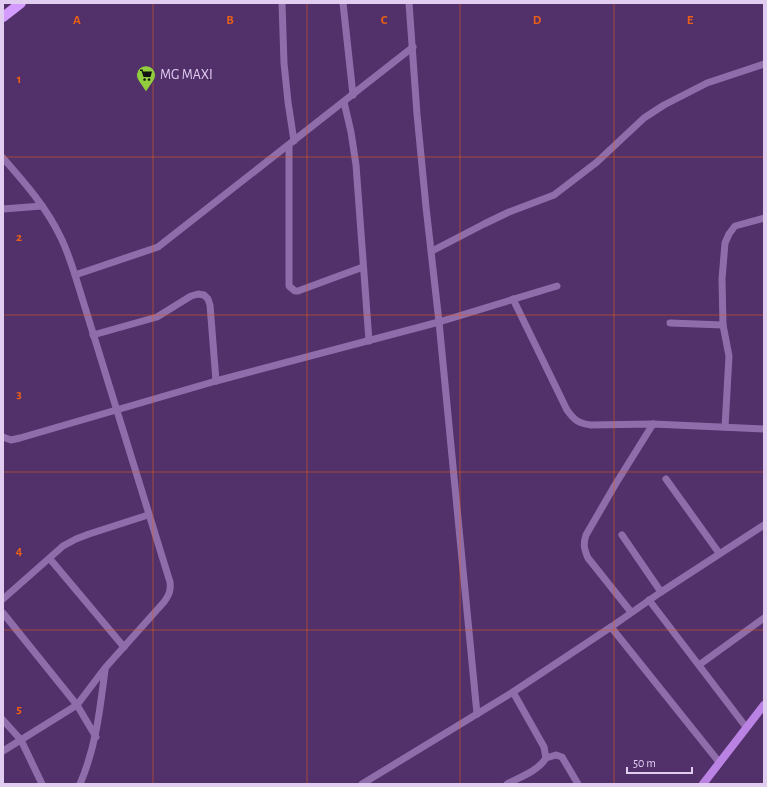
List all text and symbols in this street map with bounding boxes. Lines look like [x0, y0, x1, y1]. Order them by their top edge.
text: A [73, 14, 81, 27]
text: B [226, 14, 234, 27]
text: C [381, 14, 388, 27]
text: D [533, 14, 542, 27]
text: E [687, 14, 694, 27]
supermarket icon: MG MAXI [135, 64, 157, 92]
place label: MG MAXI [160, 68, 213, 82]
text: 1 [17, 73, 21, 86]
text: 2 [16, 231, 22, 244]
text: 3 [16, 388, 22, 401]
text: 4 [16, 545, 23, 558]
text: 5 [16, 703, 22, 716]
scale bar [627, 749, 692, 775]
text: 50 m [633, 757, 656, 769]

